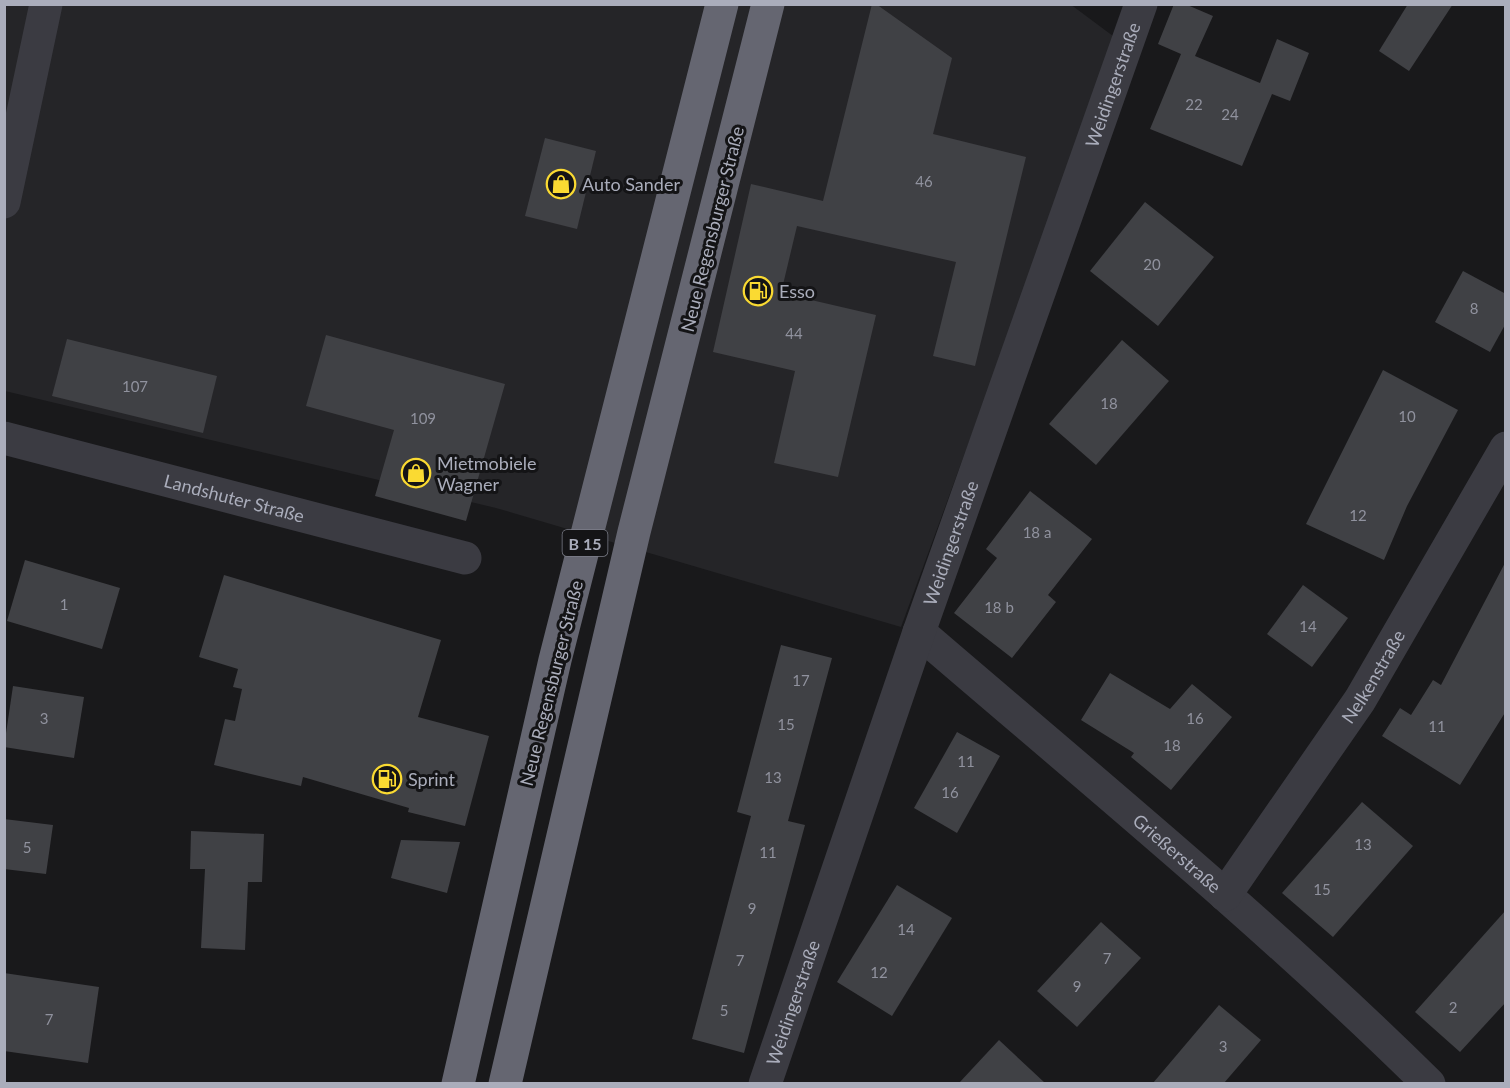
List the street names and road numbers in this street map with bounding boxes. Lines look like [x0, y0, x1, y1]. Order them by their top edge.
street label: Weidingerstraße [1080, 19, 1145, 150]
street label: Neue Regensburger Straße [676, 124, 748, 334]
street label: Landshuter Straße [162, 469, 307, 527]
street label: Weidingerstraße [918, 478, 983, 608]
road number: B 15 [562, 530, 608, 556]
street label: Neue Regensburger Straße [515, 578, 587, 788]
street label: Nelkenstraße [1336, 626, 1409, 727]
street label: Grießerstraße [1129, 809, 1226, 897]
street label: Weidingerstraße [761, 937, 824, 1068]

